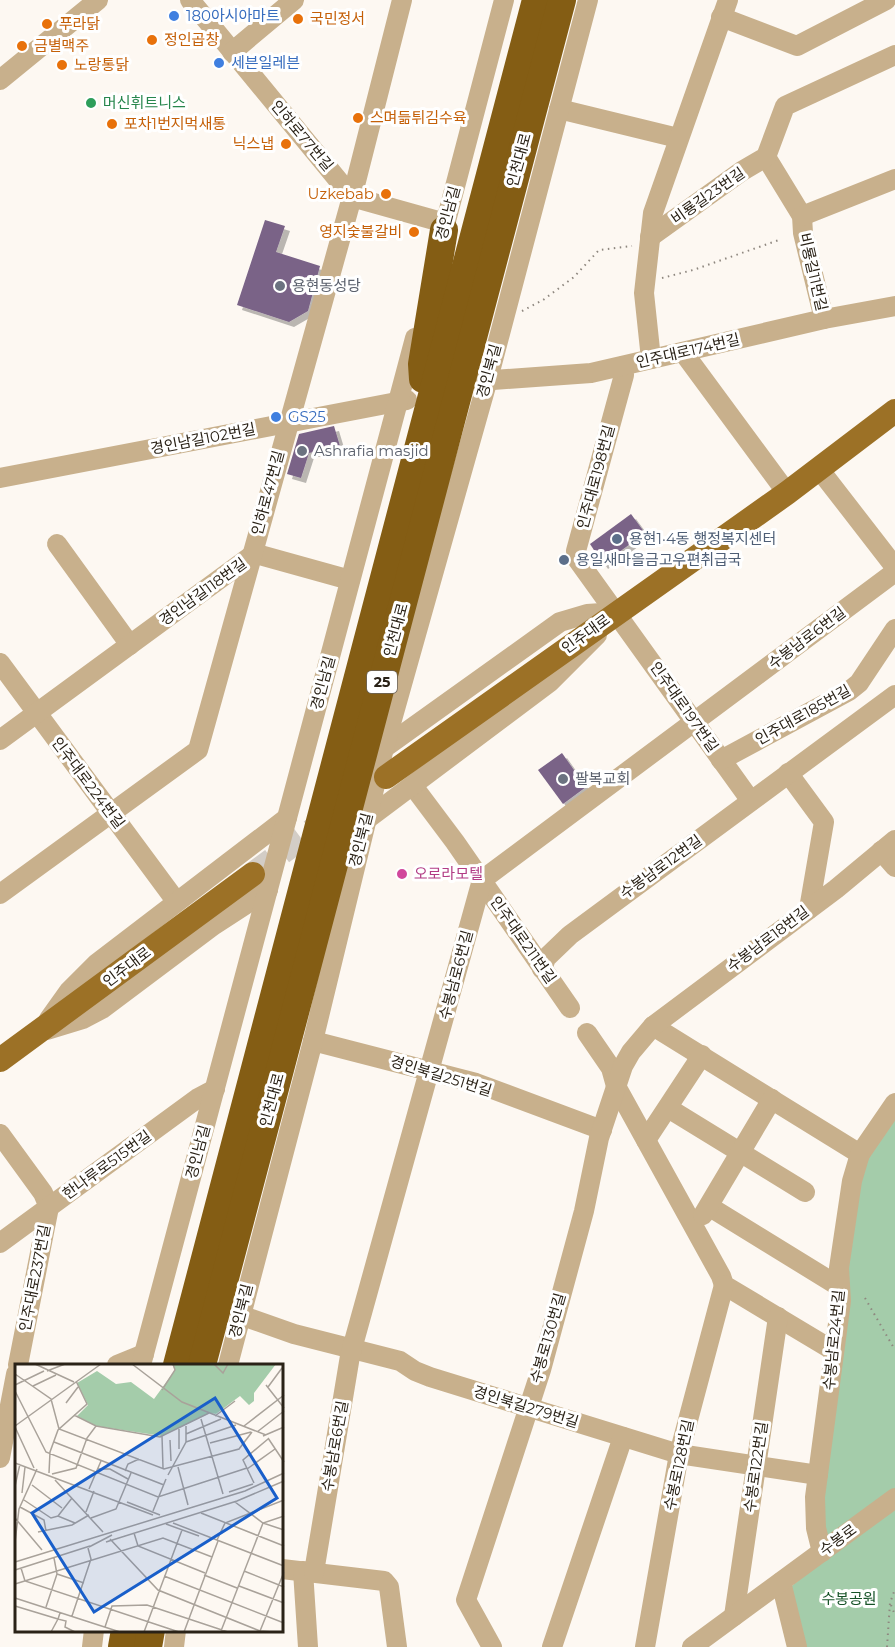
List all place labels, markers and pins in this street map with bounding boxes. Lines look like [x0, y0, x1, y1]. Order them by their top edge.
place label: 180아시아마트 [186, 6, 280, 25]
marker: 180아시아마트 [167, 9, 181, 23]
place label: 국민정서 [310, 9, 365, 28]
marker: 국민정서 [291, 12, 305, 26]
place label: 푸라닭 [59, 14, 101, 33]
marker: 푸라닭 [40, 17, 54, 31]
place label: 정인곱창 [164, 30, 219, 49]
marker: 정인곱창 [145, 33, 159, 47]
place label: 금별맥주 [34, 36, 89, 55]
marker: 금별맥주 [15, 39, 29, 53]
place label: 세븐일레븐 [231, 53, 300, 72]
place label: 노랑통닭 [74, 55, 129, 74]
marker: 세븐일레븐 [212, 56, 226, 70]
marker: 노랑통닭 [55, 58, 69, 72]
place label: 머신휘트니스 [103, 93, 186, 112]
marker: 머신휘트니스 [84, 96, 98, 110]
place label: 스며듦튀김수육 [370, 108, 467, 127]
marker: 스며듦튀김수육 [351, 111, 365, 125]
place label: 포차1번지먹새통 [124, 114, 226, 133]
marker: 포차1번지먹새통 [105, 117, 119, 131]
place label: 닉스냅 [233, 134, 274, 153]
marker: 닉스냅 [279, 137, 293, 151]
place label: Uzkebab [308, 184, 374, 203]
marker: Uzkebab [379, 187, 393, 201]
place label: 영지숯불갈비 [319, 222, 402, 241]
marker: 영지숯불갈비 [407, 225, 421, 239]
place label: 용현동성당 [292, 276, 361, 295]
marker: 용현동성당 [273, 279, 287, 293]
place label: GS25 [288, 407, 326, 426]
marker: GS25 [269, 410, 283, 424]
place label: Ashrafia masjid [314, 441, 429, 460]
marker: Ashrafia masjid [295, 444, 309, 458]
place label: 용현1·4동 행정복지센터 [629, 529, 776, 548]
marker: 용현1·4동 행정복지센터 [610, 532, 624, 546]
place label: 용일새마을금고우편취급국 [576, 550, 742, 569]
marker: 용일새마을금고우편취급국 [557, 553, 571, 567]
place label: 팔복교회 [575, 769, 630, 788]
marker: 팔복교회 [556, 772, 570, 786]
place label: 오로라모텔 [414, 864, 483, 883]
marker: 오로라모텔 [395, 867, 409, 881]

